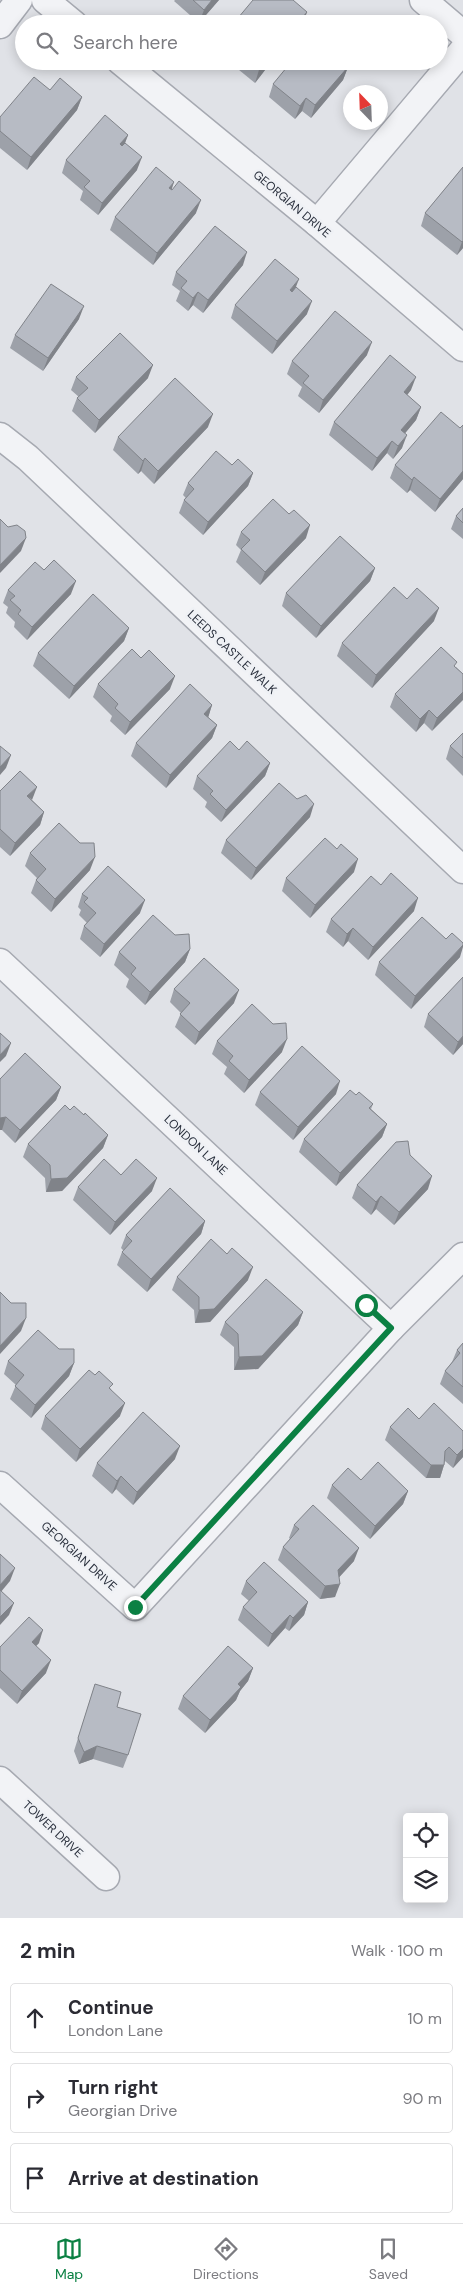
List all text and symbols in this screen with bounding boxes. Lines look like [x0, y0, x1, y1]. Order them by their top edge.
search box [15, 15, 448, 70]
icon: search [33, 29, 61, 57]
text: Search here [73, 30, 178, 55]
north arrow [343, 85, 388, 130]
street label: GEORGIAN DRIVE [250, 167, 334, 241]
street label: LEEDS CASTLE WALK [184, 606, 280, 698]
street label: LONDON LANE [161, 1111, 231, 1179]
route start [355, 1294, 378, 1317]
street label: GEORGIAN DRIVE [38, 1518, 120, 1594]
route end [124, 1596, 147, 1619]
street label: TOWER DRIVE [19, 1797, 87, 1861]
map controls [403, 1813, 448, 1903]
button: locate [403, 1813, 448, 1858]
button: layers [403, 1858, 448, 1903]
text: 2 min [20, 1937, 76, 1965]
text: Walk · 100 m [351, 1940, 443, 1961]
text: Continue [68, 1995, 154, 2020]
icon: ahead [21, 2004, 49, 2032]
text: 10 m [408, 2008, 442, 2029]
text: London Lane [68, 2020, 163, 2041]
text: Turn right [68, 2075, 158, 2100]
icon: right [21, 2084, 49, 2112]
text: 90 m [402, 2088, 442, 2109]
text: Georgian Drive [68, 2100, 177, 2121]
icon: arrive [21, 2164, 49, 2192]
text: Arrive at destination [68, 2166, 259, 2191]
tab: Map [55, 2235, 83, 2283]
tab: Directions [193, 2235, 259, 2283]
tab: Saved [369, 2235, 408, 2283]

